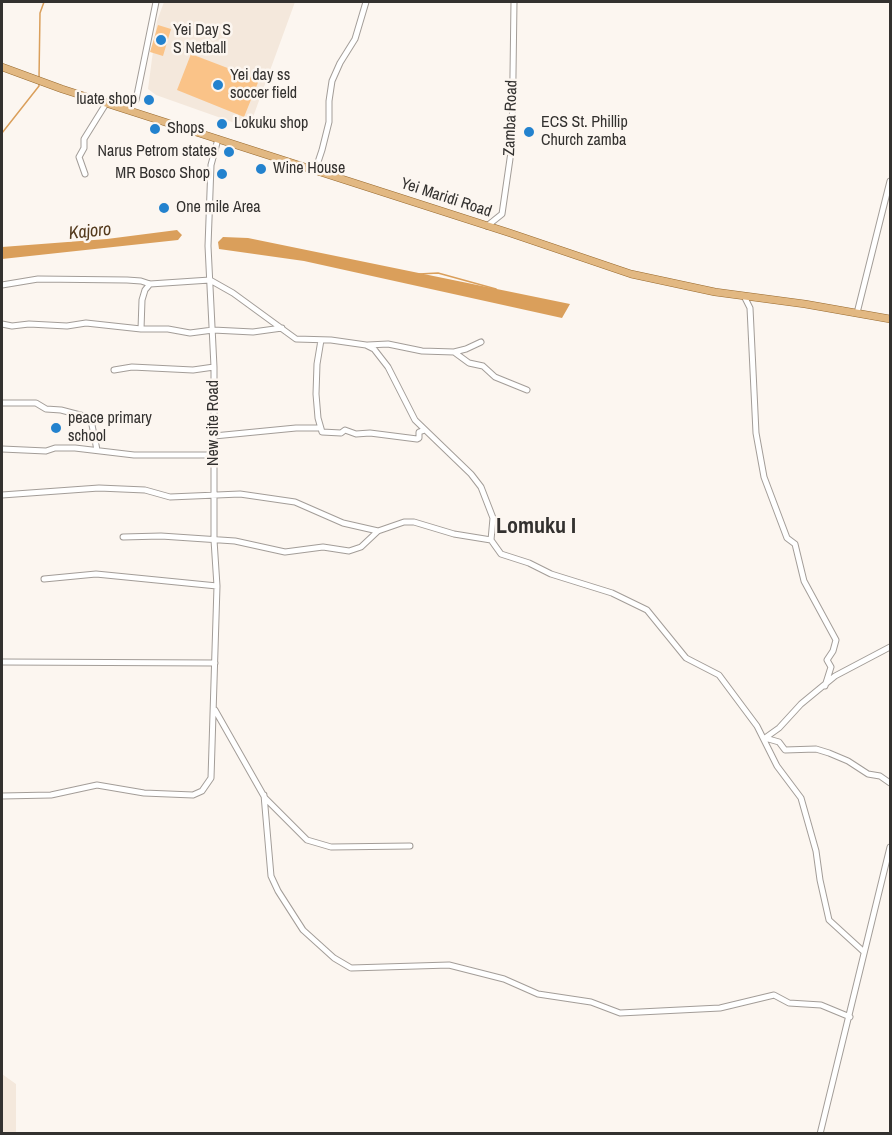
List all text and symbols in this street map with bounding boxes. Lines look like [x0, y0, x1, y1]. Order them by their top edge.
place label: Yei Day S S Netball [173, 21, 231, 59]
marker: Yei Day S S Netball [154, 33, 168, 47]
place label: Yei day ss soccer field [230, 66, 297, 104]
marker: Yei day ss soccer field [211, 78, 225, 92]
street label: Zamba Road [500, 80, 522, 156]
place label: luate shop [76, 90, 137, 110]
marker: luate shop [142, 93, 156, 107]
place label: ECS St. Phillip Church zamba [541, 113, 628, 151]
place label: Lokuku shop [234, 114, 308, 134]
marker: Lokuku shop [215, 117, 229, 131]
place label: Shops [167, 119, 204, 139]
marker: Shops [148, 122, 162, 136]
marker: ECS St. Phillip Church zamba [522, 125, 536, 139]
place label: Narus Petrom states [97, 142, 217, 162]
marker: Narus Petrom states [222, 145, 236, 159]
place label: Wine House [273, 159, 345, 179]
marker: Wine House [254, 162, 268, 176]
place label: MR Bosco Shop [115, 164, 210, 184]
marker: MR Bosco Shop [215, 167, 229, 181]
street label: Yei Maridi Road [398, 174, 494, 222]
place label: One mile Area [176, 198, 261, 218]
marker: One mile Area [157, 201, 171, 215]
water label: Kajoro [68, 219, 112, 245]
street label: New site Road [204, 380, 224, 466]
place label: peace primary school [68, 409, 152, 447]
marker: peace primary school [49, 421, 63, 435]
district label: Lomuku I [496, 514, 576, 540]

